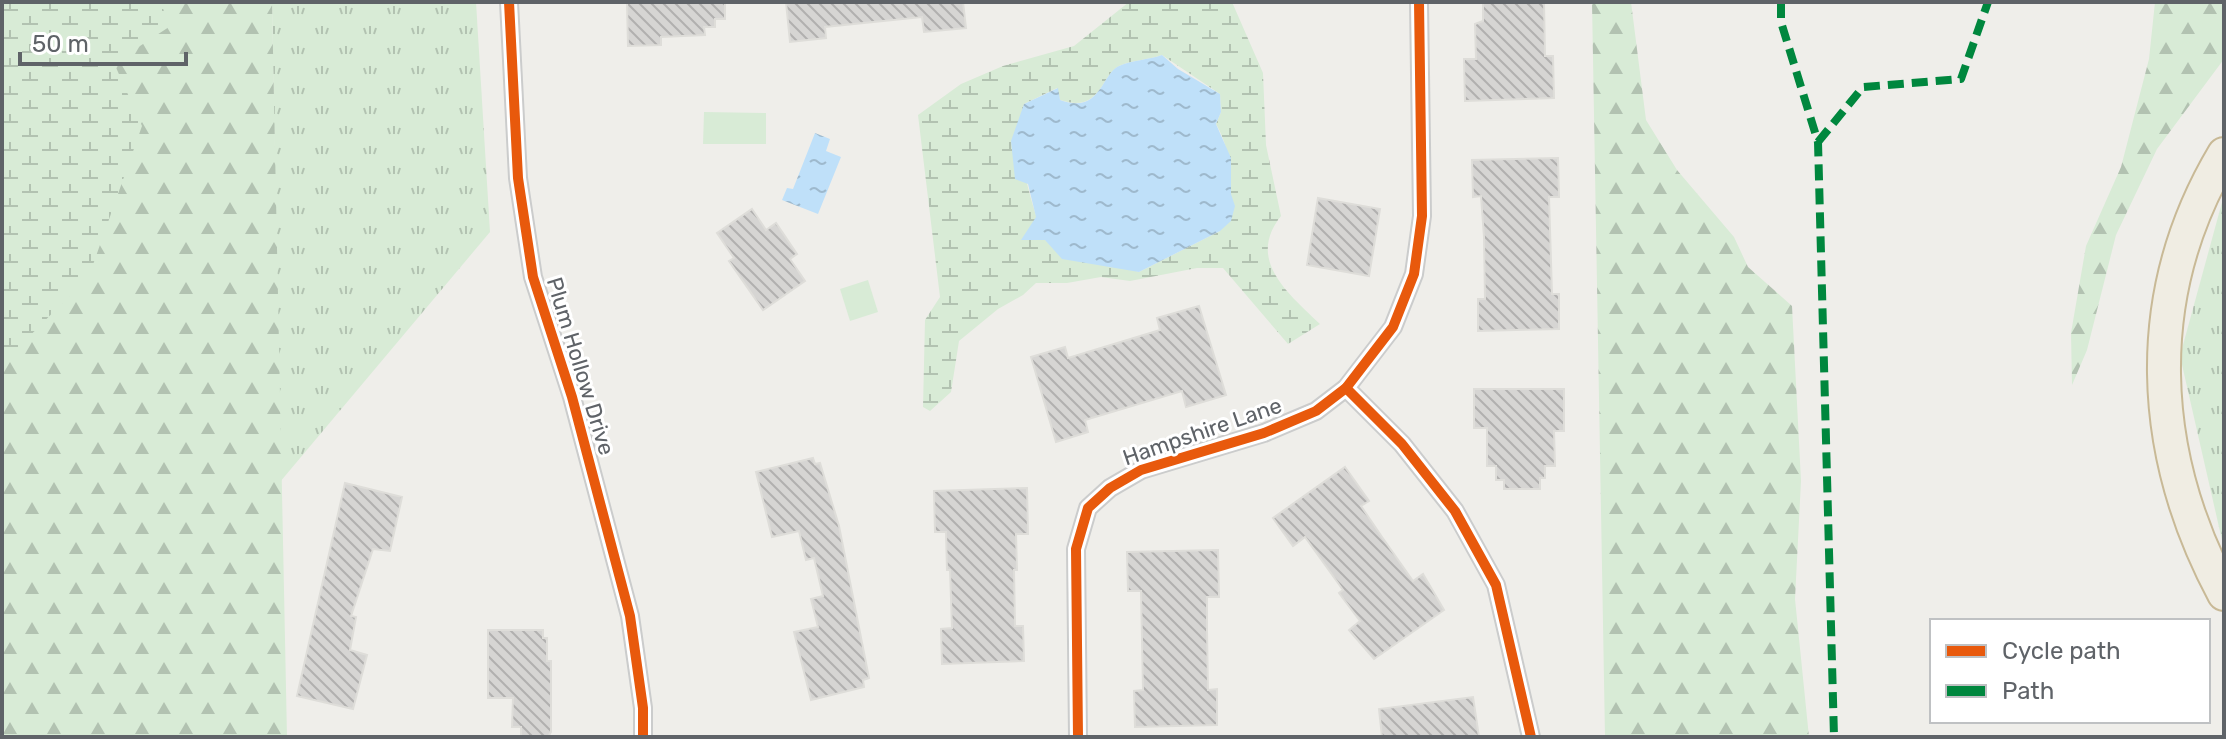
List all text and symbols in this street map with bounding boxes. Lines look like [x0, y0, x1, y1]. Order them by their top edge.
scale bar [20, 16, 186, 66]
text: 50 m [32, 30, 89, 58]
street label: Plum Hollow Drive [541, 274, 620, 458]
street label: Hampshire Lane [1119, 392, 1285, 471]
legend [1930, 619, 2210, 723]
text: Cycle path [2002, 637, 2121, 665]
text: Path [2002, 677, 2054, 705]

